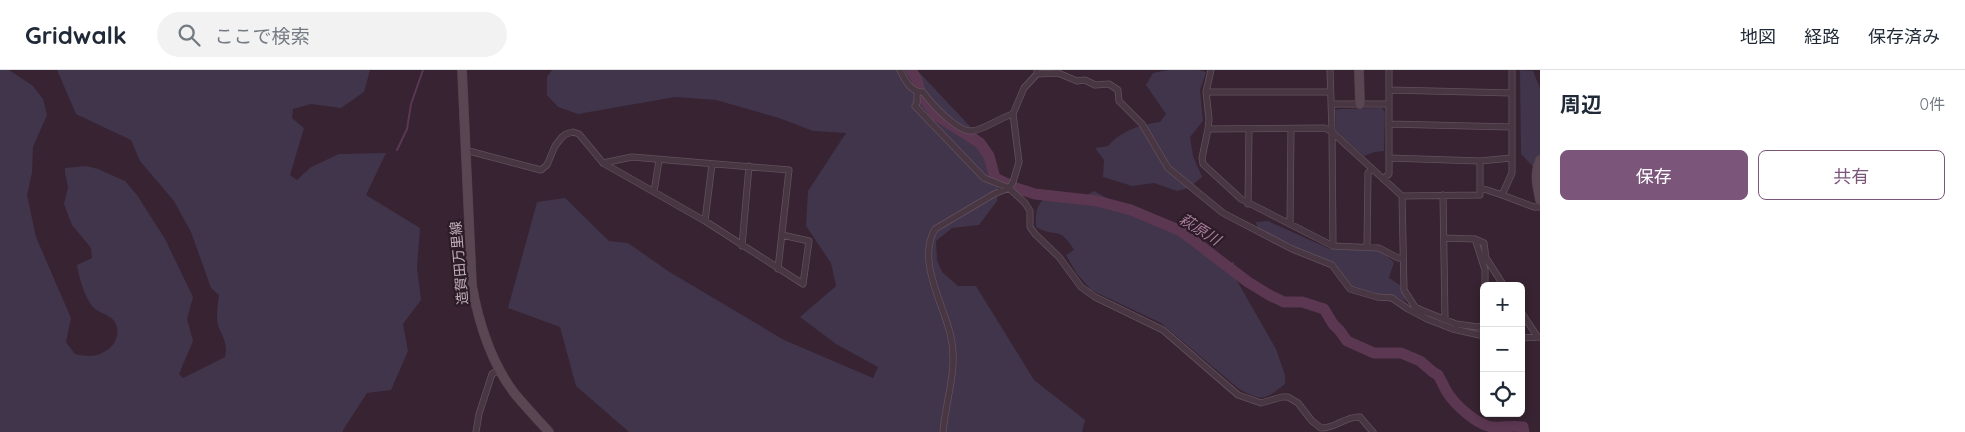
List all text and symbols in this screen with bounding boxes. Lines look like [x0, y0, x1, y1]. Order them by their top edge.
search box [157, 12, 507, 57]
text: Gridwalk [25, 20, 127, 50]
icon: search [175, 21, 203, 49]
text: ここで検索 [215, 24, 310, 48]
text: 地図 [1740, 25, 1776, 48]
text: 経路 [1804, 25, 1840, 48]
text: 保存済み [1868, 25, 1940, 48]
text: 周辺 [1560, 91, 1602, 117]
text: 0件 [1919, 94, 1945, 114]
button: 保存 [1560, 150, 1748, 200]
button: 共有 [1758, 150, 1945, 200]
water label: 萩原川 [1176, 209, 1226, 250]
street label: 造賀田万里線 [446, 220, 472, 306]
map controls [1480, 282, 1525, 417]
button: + [1480, 282, 1525, 327]
button: − [1480, 327, 1525, 372]
button: locate [1480, 372, 1525, 417]

